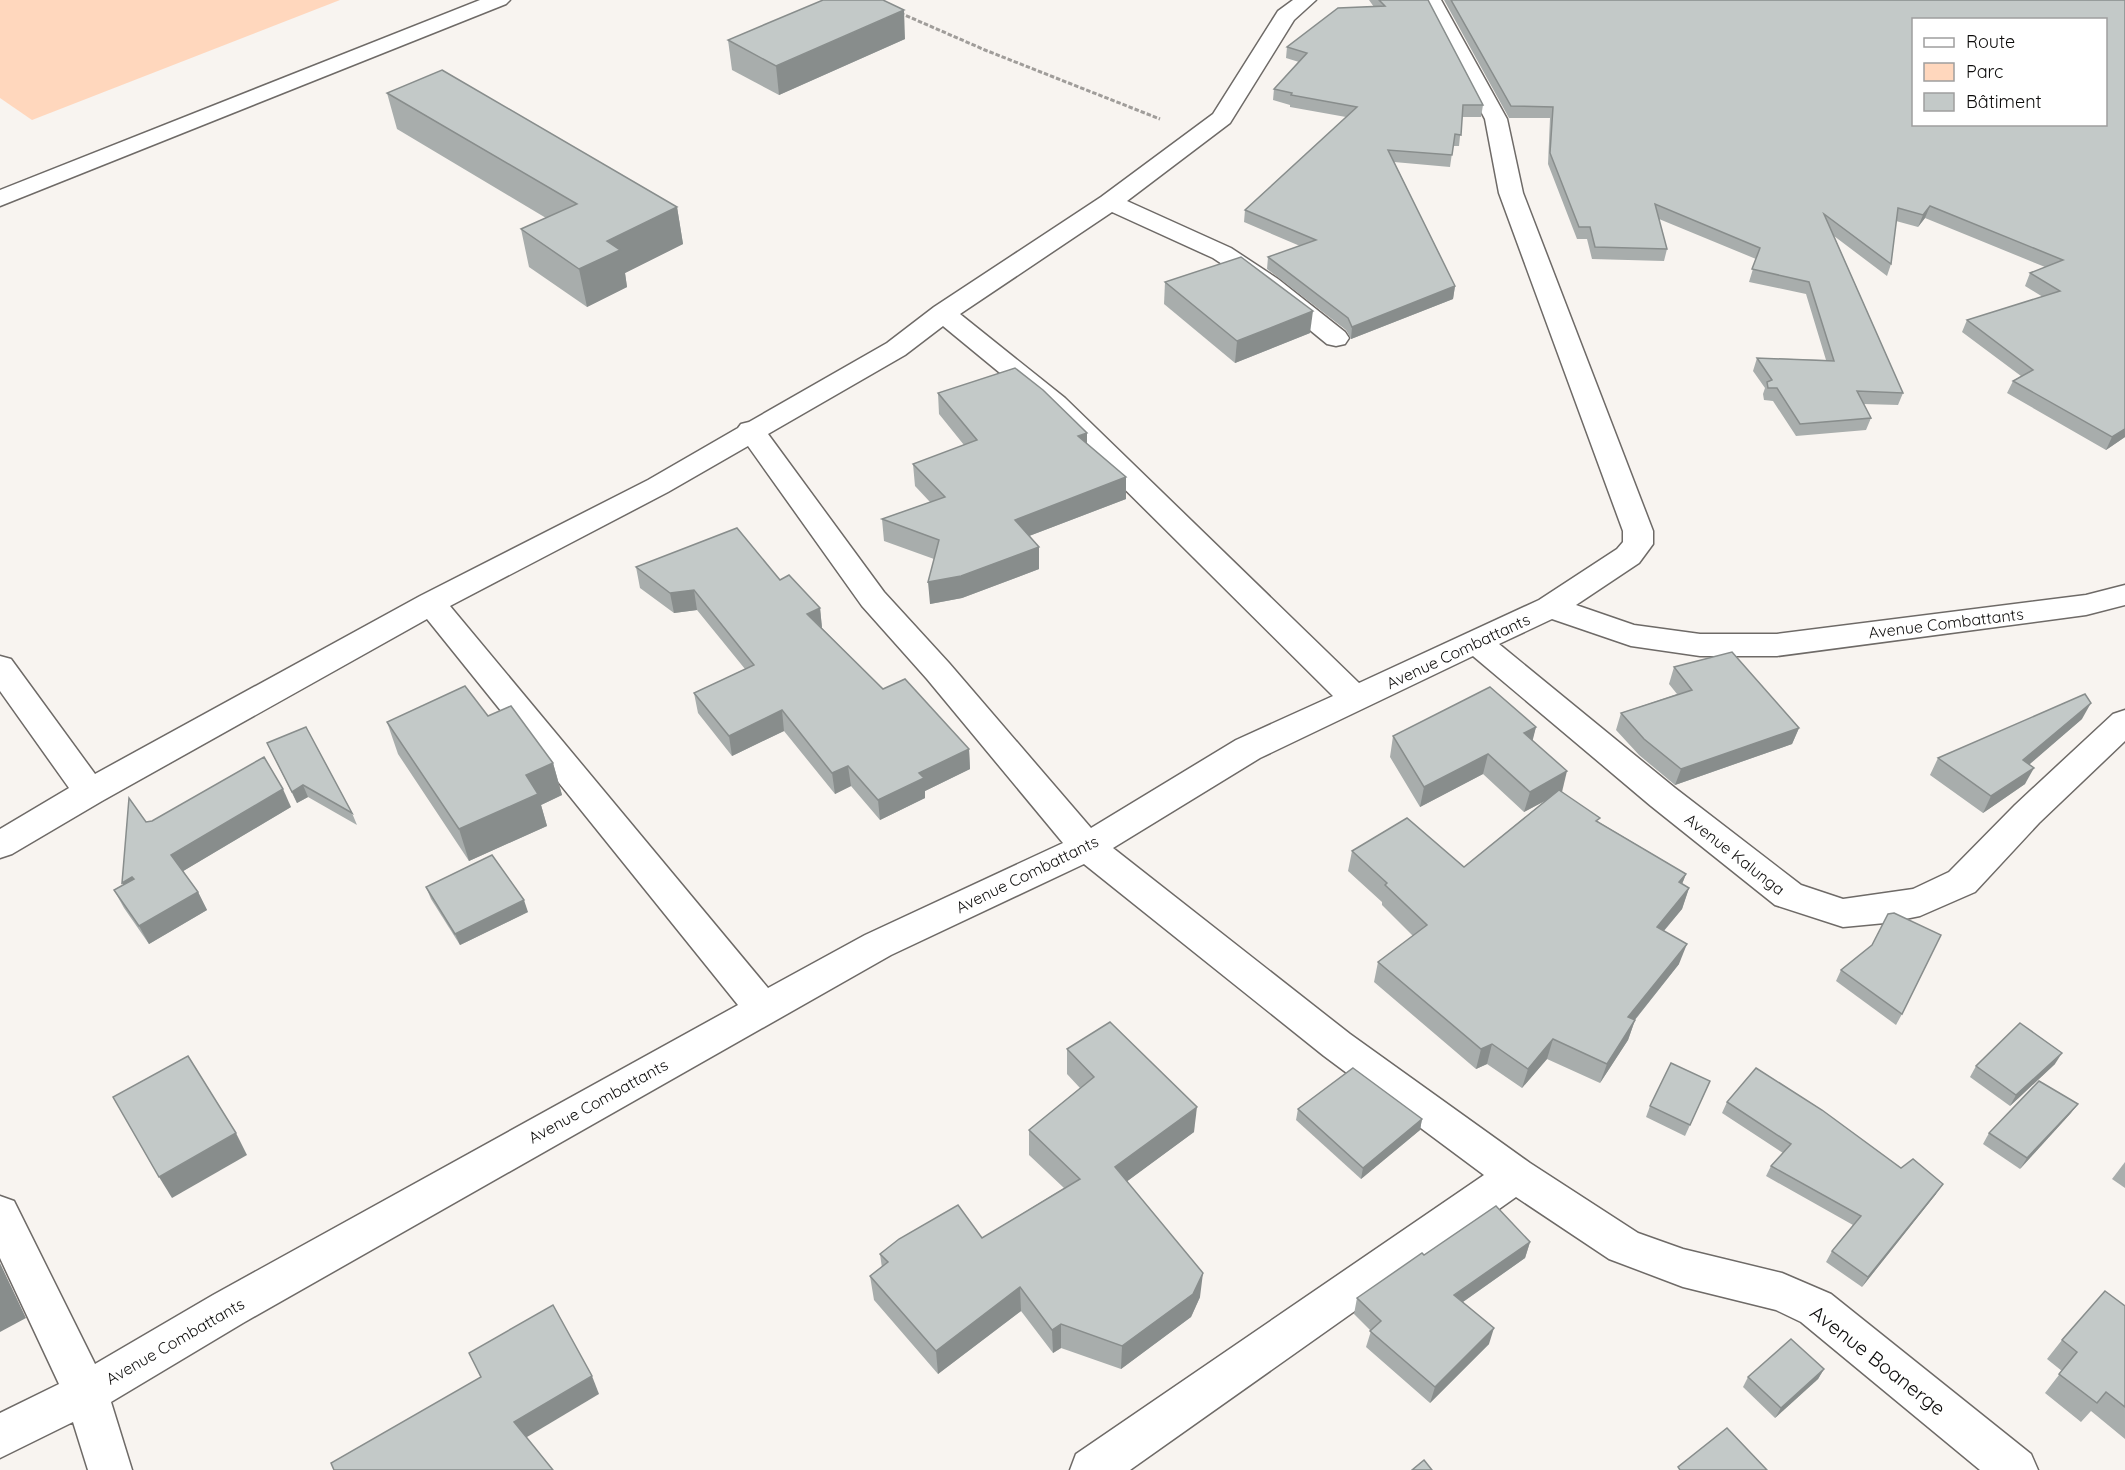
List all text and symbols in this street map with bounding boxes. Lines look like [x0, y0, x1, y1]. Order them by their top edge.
legend [1912, 18, 2107, 126]
text: Route [1966, 30, 2015, 53]
text: Parc [1966, 60, 2003, 83]
text: Bâtiment [1966, 90, 2042, 113]
street label: Avenue Combattants [1867, 604, 2025, 642]
street label: Avenue Combattants [1383, 609, 1533, 693]
street label: Avenue Kalunga [1681, 809, 1789, 899]
street label: Avenue Combattants [952, 831, 1102, 917]
street label: Avenue Combattants [525, 1054, 671, 1148]
street label: Avenue Combattants [102, 1293, 248, 1389]
street label: Avenue Boanerge [1805, 1299, 1951, 1421]

